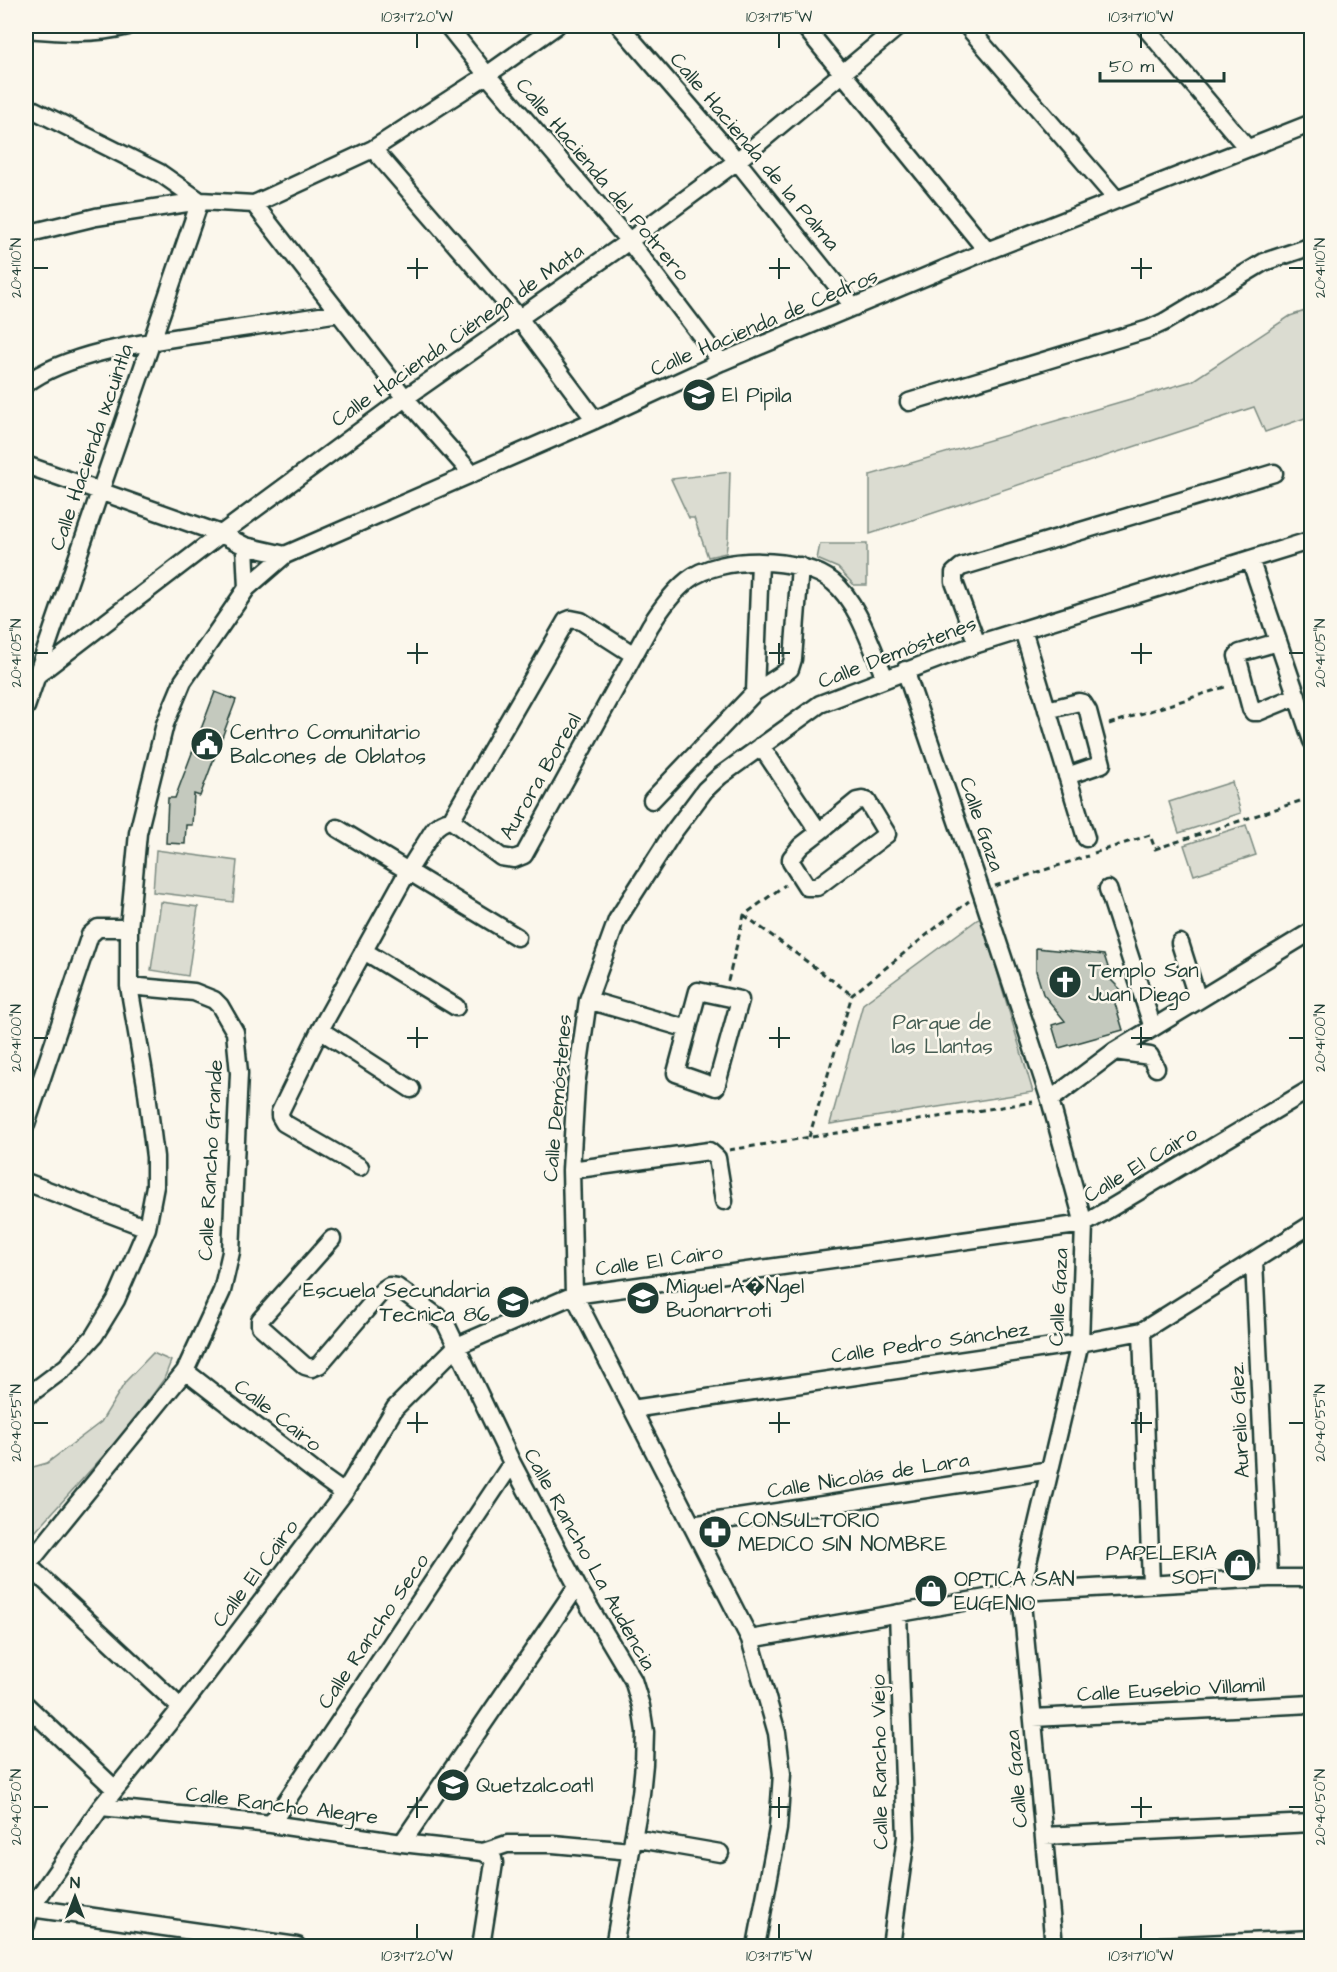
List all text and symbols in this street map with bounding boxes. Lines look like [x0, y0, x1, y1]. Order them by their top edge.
text: 103°17'20"W [381, 7, 453, 28]
text: 103°17'15"W [746, 7, 812, 28]
text: 103°17'10"W [1109, 7, 1173, 28]
scale bar [1100, 45, 1224, 83]
street label: Calle Hacienda de la Palma [663, 46, 847, 257]
text: 50 m [1109, 54, 1154, 79]
street label: Calle Hacienda del Potrero [509, 71, 697, 287]
street label: Calle Hacienda Ciénega de Mata [325, 237, 591, 436]
text: 20°41'10"N [6, 238, 27, 298]
text: 20°41'10"N [1310, 238, 1331, 298]
street label: Calle Hacienda de Cedros [646, 261, 883, 384]
street label: Calle Hacienda Ixcuintla [42, 340, 141, 554]
school or university icon: El Pipila [681, 377, 717, 413]
place label: El Pipila [722, 381, 792, 411]
street label: Calle Demóstenes [814, 609, 981, 696]
text: 20°41'05"N [6, 619, 27, 687]
text: 20°41'05"N [1310, 619, 1331, 687]
street label: Aurora Boreal [492, 708, 588, 845]
place label: Centro Comunitario Balcones de Oblatos [230, 718, 426, 771]
public building icon: Centro Comunitario Balcones de Oblatos [189, 726, 225, 762]
street label: Calle Gaza [952, 773, 1011, 876]
place label: Templo San Juan Diego [1088, 956, 1199, 1011]
church icon: Templo San Juan Diego [1047, 964, 1083, 1000]
text: 20°41'00"N [6, 1004, 27, 1072]
text: 20°41'00"N [1310, 1004, 1331, 1072]
park label: Parque de las Llantas [891, 1008, 993, 1061]
street label: Calle Demóstenes [536, 1013, 579, 1183]
street label: Calle Rancho Grande [191, 1059, 230, 1261]
street label: Calle El Cairo [1078, 1119, 1203, 1210]
street label: Calle El Cairo [594, 1237, 725, 1284]
street label: Calle Gaza [1041, 1247, 1076, 1347]
place label: Miguel A�Ngel Buonarroti [666, 1272, 804, 1325]
place label: Escuela Secundaria Tecnica 86 [303, 1276, 490, 1329]
school or university icon: Miguel A�Ngel Buonarroti [625, 1280, 661, 1316]
school or university icon: Escuela Secundaria Tecnica 86 [495, 1284, 531, 1320]
street label: Calle Pedro Sánchez [829, 1314, 1031, 1371]
street label: Aurelio Glez. [1222, 1361, 1257, 1479]
street label: Calle Cairo [228, 1372, 328, 1459]
text: 20°40'55"N [6, 1384, 27, 1462]
text: 20°40'55"N [1310, 1384, 1331, 1462]
street label: Calle Rancho La Audencia [516, 1443, 663, 1676]
street label: Calle Nicolás de Lara [765, 1445, 972, 1506]
place label: CONSULTORIO MEDICO SIN NOMBRE [738, 1506, 948, 1559]
street label: Calle El Cairo [205, 1513, 306, 1633]
pharmacy icon: CONSULTORIO MEDICO SIN NOMBRE [697, 1514, 733, 1550]
place label: PAPELERIA SOFI [1106, 1539, 1218, 1592]
shop icon: PAPELERIA SOFI [1222, 1547, 1258, 1583]
street label: Calle Rancho Seco [311, 1548, 436, 1715]
place label: OPTICA SAN EUGENIO [954, 1565, 1075, 1618]
shop icon: OPTICA SAN EUGENIO [913, 1573, 949, 1609]
street label: Calle Eusebio Villamil [1076, 1670, 1266, 1709]
street label: Calle Rancho Viejo [863, 1674, 896, 1850]
street label: Calle Gaza [998, 1728, 1035, 1829]
school or university icon: Quetzalcoatl [435, 1767, 471, 1803]
text: 20°40'50"N [6, 1769, 27, 1845]
text: 20°40'50"N [1310, 1769, 1331, 1845]
place label: Quetzalcoatl [476, 1771, 593, 1800]
street label: Calle Rancho Alegre [184, 1779, 380, 1834]
north arrow [45, 1867, 105, 1927]
text: N [70, 1872, 80, 1894]
text: 103°17'20"W [381, 1946, 453, 1967]
text: 103°17'15"W [746, 1946, 812, 1967]
text: 103°17'10"W [1109, 1946, 1173, 1967]

